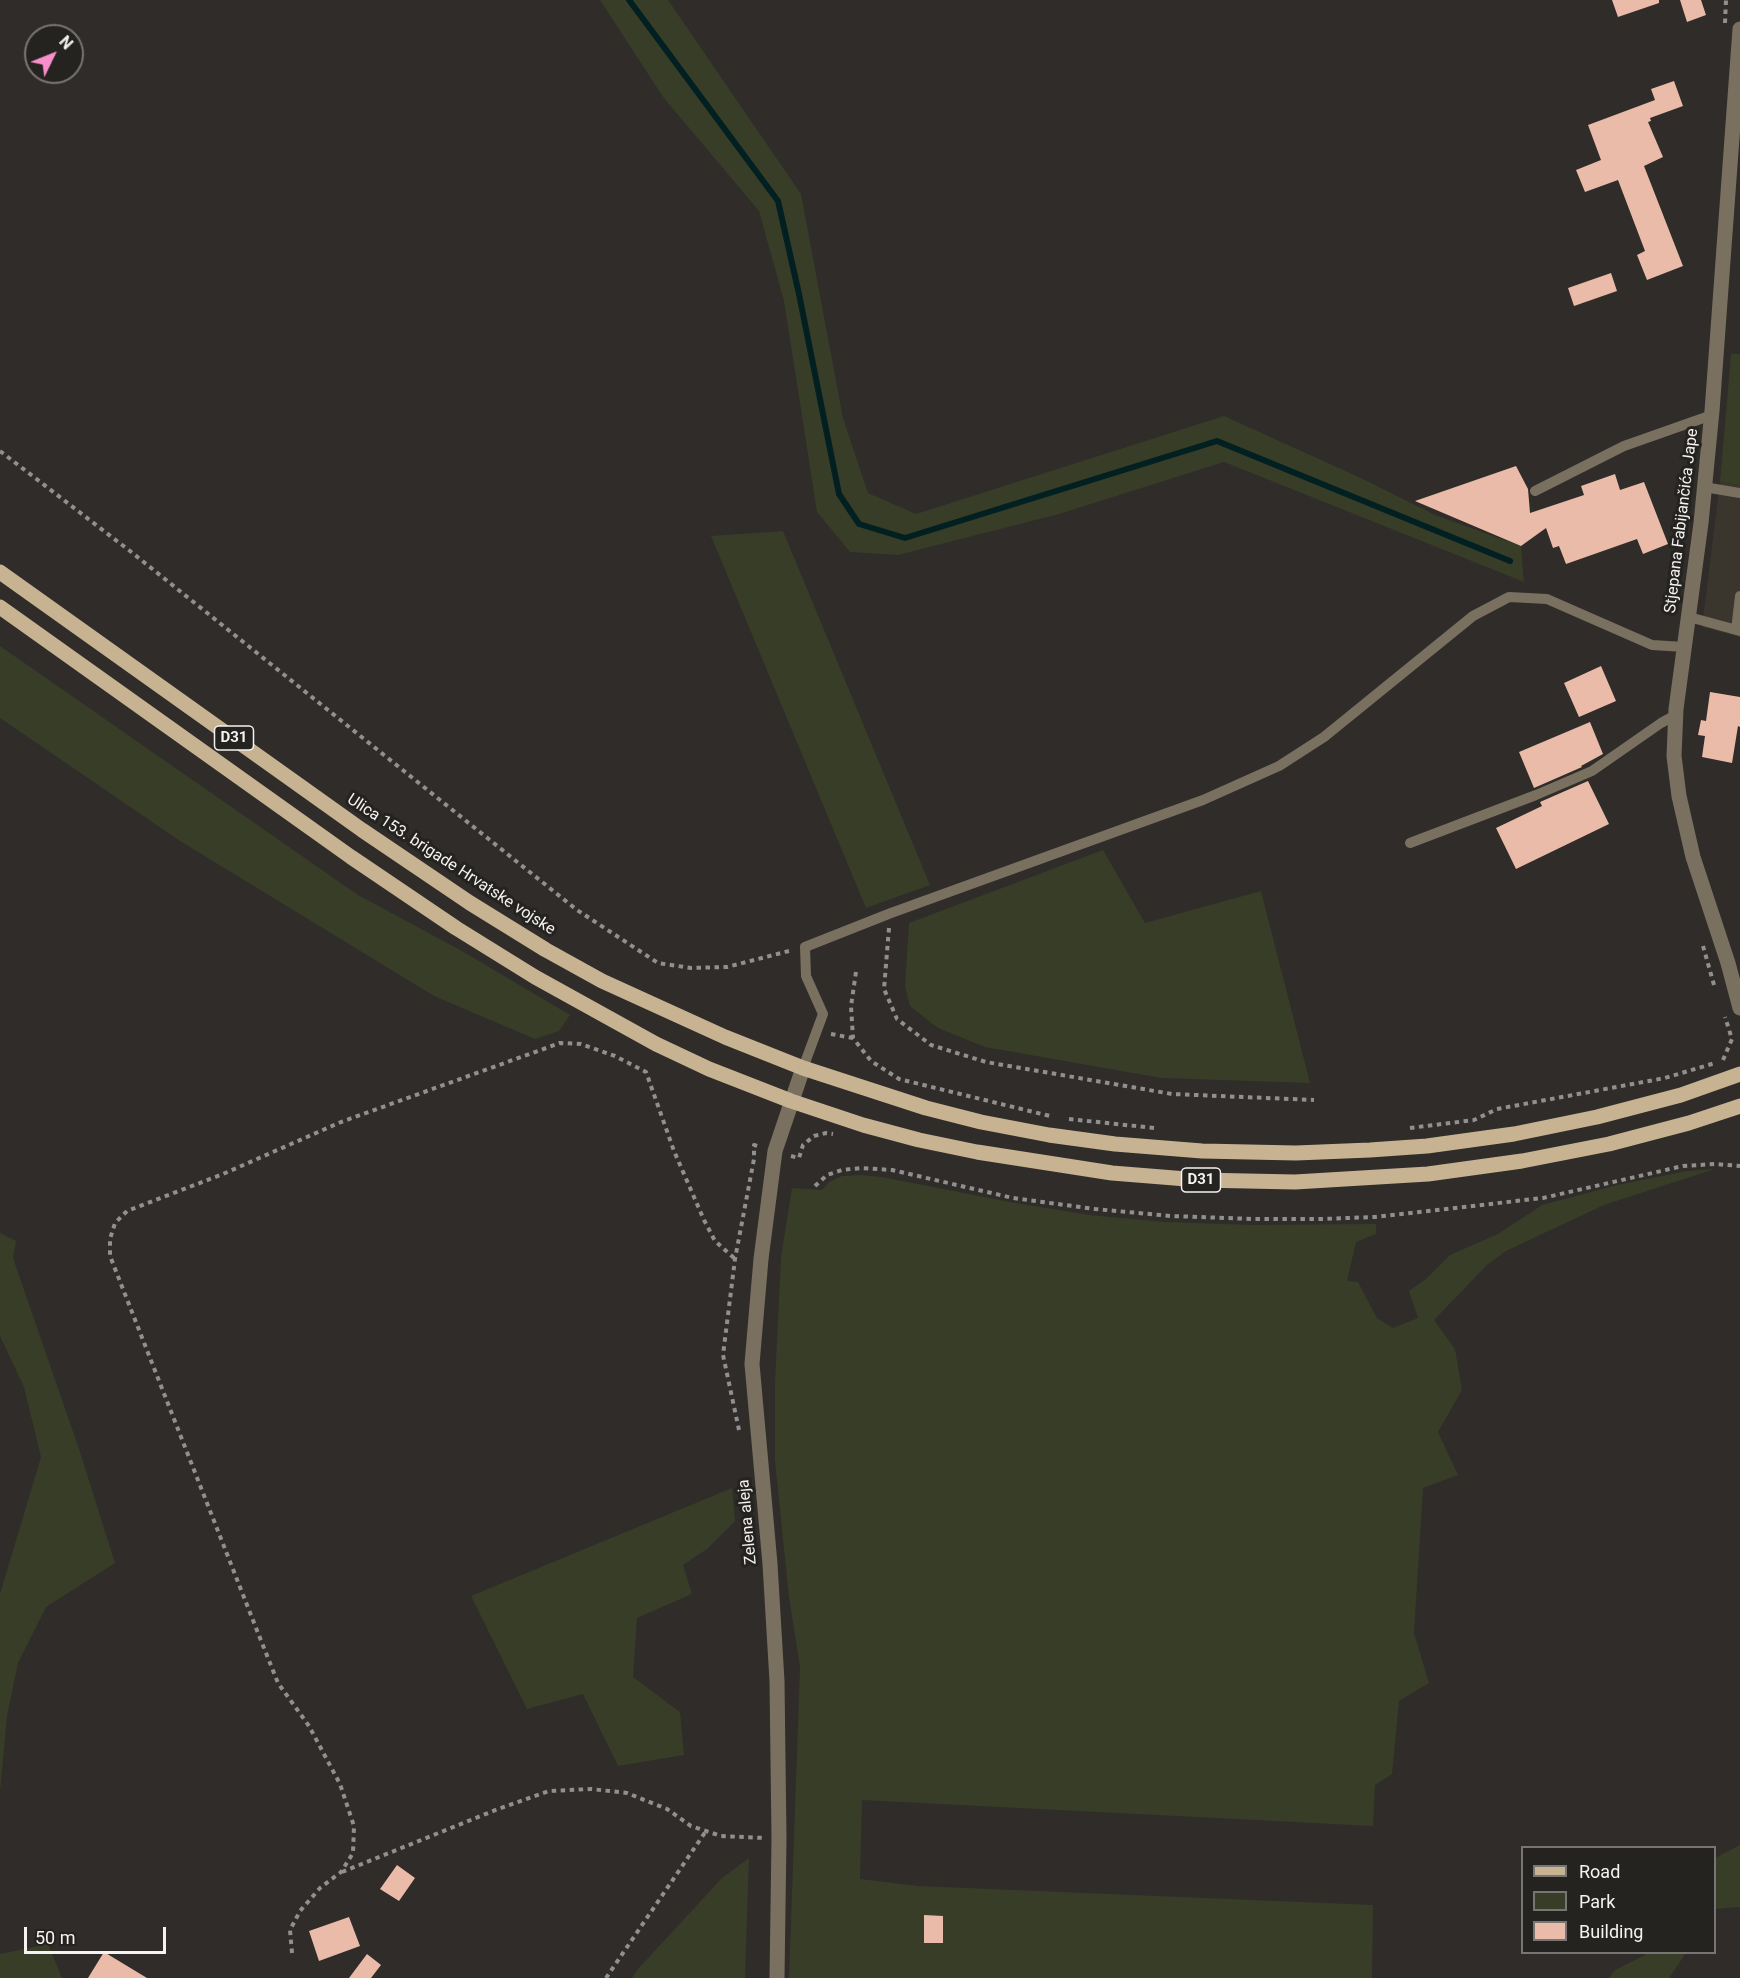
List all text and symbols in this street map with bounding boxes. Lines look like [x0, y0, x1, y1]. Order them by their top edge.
north arrow [24, 24, 84, 84]
text: N [55, 32, 77, 53]
street label: Stjepana Fabijančića Jape [1661, 427, 1703, 615]
road number: D31 [214, 726, 254, 750]
street label: Ulica 153. brigade Hrvatske vojske [343, 790, 559, 940]
road number: D31 [1182, 1168, 1220, 1192]
street label: Zelena aleja [735, 1479, 761, 1565]
legend [1521, 1846, 1716, 1954]
text: Road [1579, 1861, 1620, 1882]
text: Park [1579, 1891, 1615, 1912]
scale bar [27, 1915, 170, 1953]
text: Building [1579, 1921, 1643, 1942]
text: 50 m [35, 1927, 75, 1948]

